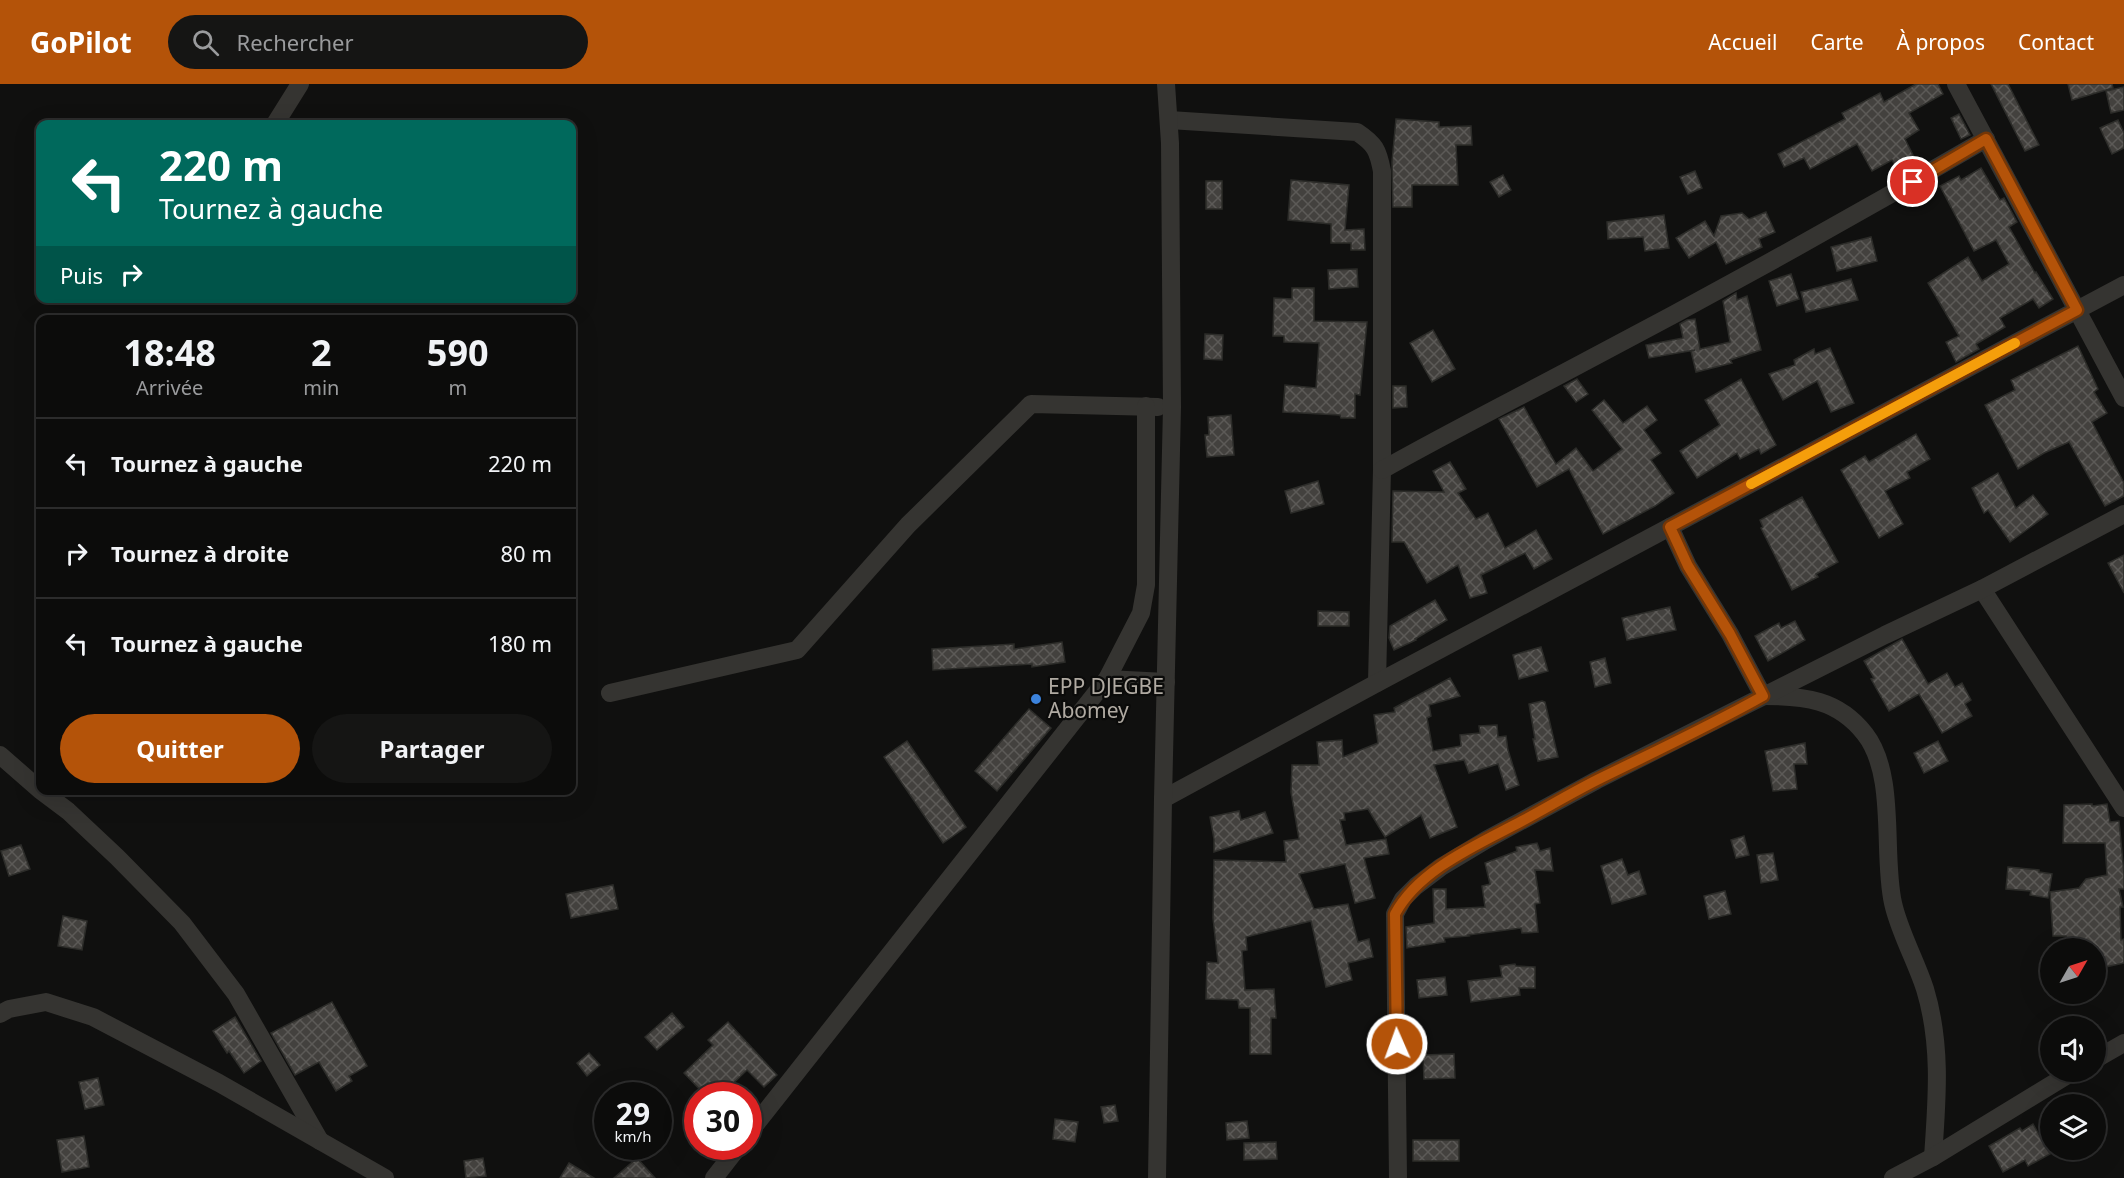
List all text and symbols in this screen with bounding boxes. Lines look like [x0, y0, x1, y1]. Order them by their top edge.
search box [168, 15, 588, 69]
text: GoPilot [30, 23, 132, 61]
icon: search [189, 26, 222, 59]
text: Rechercher [237, 27, 353, 57]
text: Accueil [1708, 28, 1777, 56]
text: Carte [1810, 28, 1864, 56]
text: À propos [1897, 28, 1985, 56]
text: Contact [2018, 28, 2094, 56]
text: 220 m [159, 136, 283, 193]
icon: left [60, 144, 138, 222]
pin [1887, 156, 1938, 207]
icon: arrive [1896, 165, 1929, 198]
text: Tournez à gauche [159, 190, 383, 227]
icon: right [115, 258, 148, 291]
text: Puis [60, 260, 103, 290]
text: 18:48 [123, 328, 216, 377]
text: 2 [311, 328, 332, 377]
text: 590 [427, 328, 489, 377]
text: Arrivée [136, 374, 203, 401]
text: min [303, 374, 339, 401]
text: m [448, 374, 467, 401]
icon: left [60, 447, 93, 480]
text: Tournez à gauche [111, 448, 303, 478]
text: 220 m [488, 448, 552, 478]
icon: right [60, 537, 93, 570]
text: Tournez à droite [111, 538, 289, 568]
text: 80 m [501, 538, 552, 568]
icon: left [60, 627, 93, 660]
text: Tournez à gauche [111, 628, 303, 658]
text: 180 m [488, 628, 552, 658]
place label: EPP DJEGBE Abomey [1048, 672, 1164, 724]
marker: EPP DJEGBE Abomey [1029, 692, 1043, 706]
button: Quitter [60, 714, 300, 783]
button: Partager [312, 714, 552, 783]
north arrow [2040, 938, 2106, 1004]
map controls [2040, 938, 2106, 1160]
position arrow [1365, 1012, 1429, 1076]
button: sound [2040, 1016, 2106, 1082]
speed limit sign: 30 [684, 1082, 762, 1160]
text: 29 [616, 1093, 650, 1134]
button: layers [2040, 1094, 2106, 1160]
text: km/h [615, 1126, 651, 1146]

